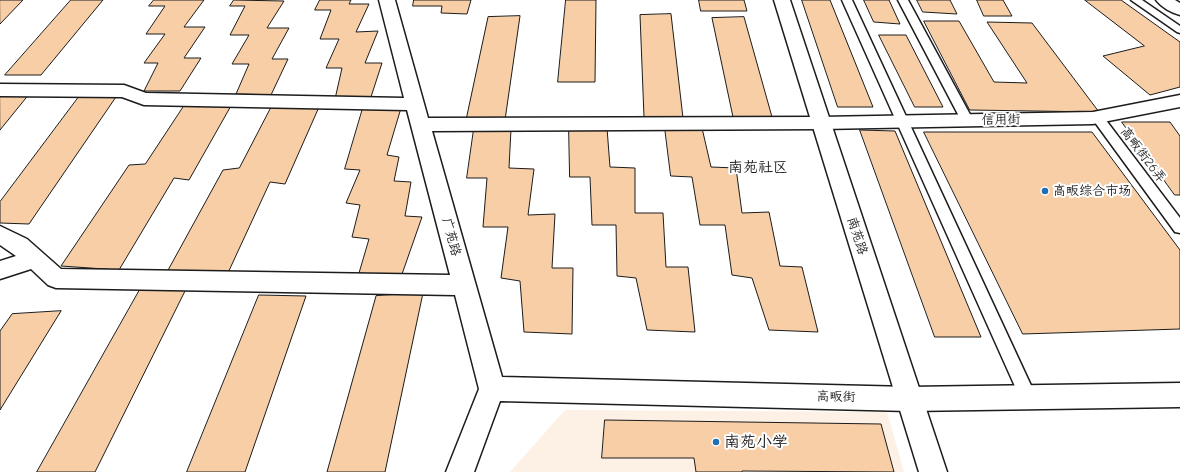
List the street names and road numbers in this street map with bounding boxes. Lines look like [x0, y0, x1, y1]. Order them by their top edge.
street label: 信用街 [981, 112, 1021, 128]
street label: 高畈街26弄 [1117, 124, 1169, 186]
street label: 南苑路 [844, 215, 870, 257]
street label: 广苑路 [438, 216, 464, 258]
street label: 高畈街 [816, 389, 856, 405]

